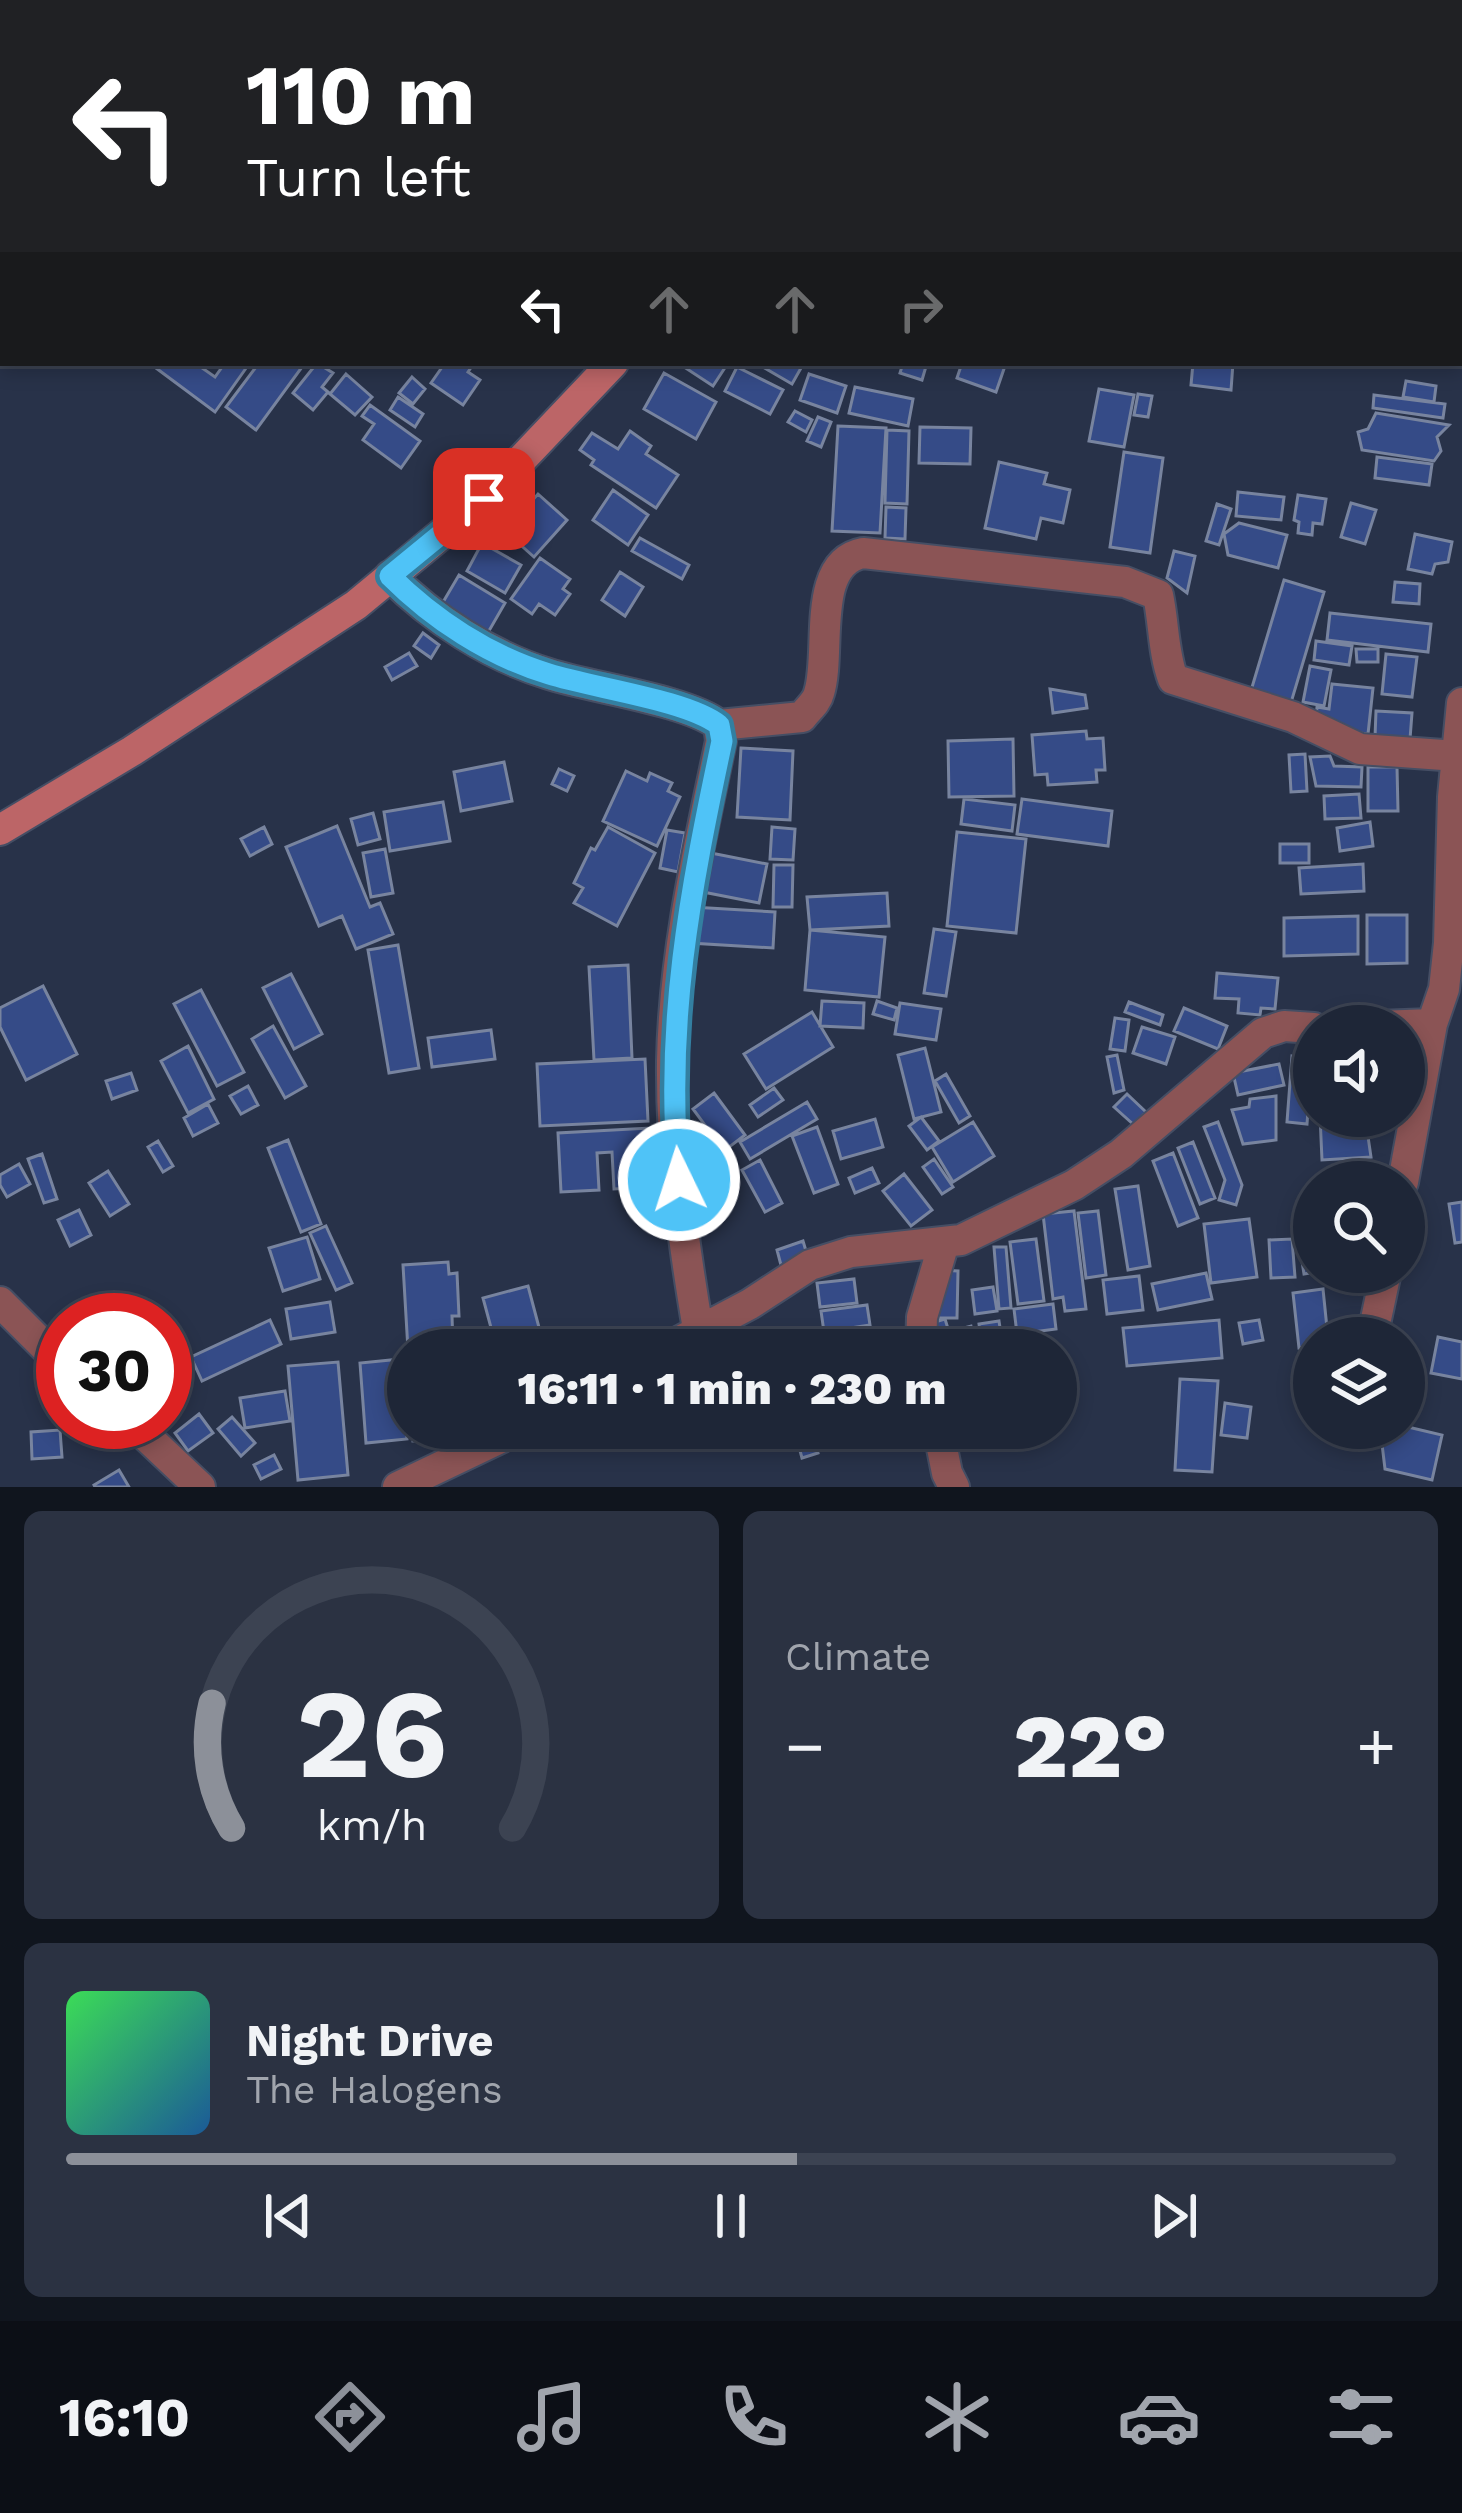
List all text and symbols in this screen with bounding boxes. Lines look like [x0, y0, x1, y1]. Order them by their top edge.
text: 110 m [246, 46, 476, 144]
icon: left [48, 48, 204, 204]
text: Turn left [246, 146, 471, 209]
icon: left [510, 276, 576, 342]
icon: ahead [636, 276, 702, 342]
icon: ahead [762, 276, 828, 342]
icon: right [888, 276, 954, 342]
pin [433, 448, 535, 550]
icon: arrive [451, 466, 517, 532]
map controls [1293, 1005, 1425, 1449]
button: sound [1293, 1005, 1425, 1137]
position arrow [616, 1117, 742, 1243]
button: search [1293, 1161, 1425, 1293]
speed limit sign: 30 [36, 1293, 192, 1449]
button: layers [1293, 1317, 1425, 1449]
text: 16:11 · 1 min · 230 m [518, 1362, 946, 1415]
text: Climate [785, 1634, 931, 1679]
text: 26 [296, 1661, 447, 1807]
text: 22° [1014, 1693, 1167, 1799]
text: − [785, 1708, 825, 1785]
text: + [1356, 1708, 1396, 1785]
text: km/h [316, 1800, 427, 1850]
text: Night Drive [246, 2014, 494, 2067]
text: The Halogens [246, 2067, 502, 2112]
icon: previous [255, 2183, 321, 2249]
icon: pause [698, 2183, 764, 2249]
icon: next [1141, 2183, 1207, 2249]
icon: directions [308, 2375, 392, 2459]
icon: music [510, 2375, 594, 2459]
icon: phone [712, 2375, 796, 2459]
icon: climate [915, 2375, 999, 2459]
icon: car [1117, 2375, 1201, 2459]
icon: filters [1319, 2375, 1403, 2459]
text: 16:10 [59, 2386, 190, 2449]

